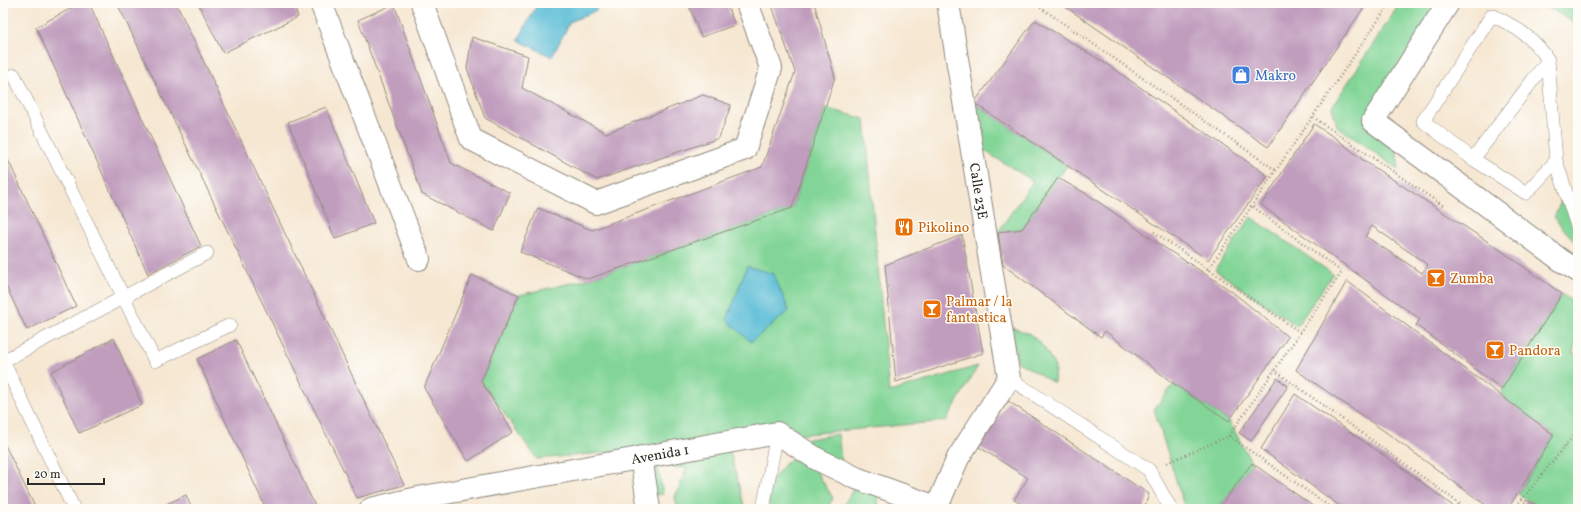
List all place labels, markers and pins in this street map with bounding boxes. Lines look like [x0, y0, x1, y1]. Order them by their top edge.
shop icon: Makro [1230, 64, 1252, 86]
place label: Makro [1255, 67, 1296, 86]
restaurant icon: Pikolino [893, 216, 915, 238]
place label: Pikolino [918, 219, 969, 238]
bar icon: Zumba [1425, 267, 1447, 289]
place label: Zumba [1450, 270, 1494, 289]
place label: Palmar / la fantastica [946, 293, 1012, 328]
bar icon: Palmar / la fantastica [921, 298, 943, 320]
bar icon: Pandora [1484, 339, 1506, 361]
place label: Pandora [1509, 342, 1561, 361]

